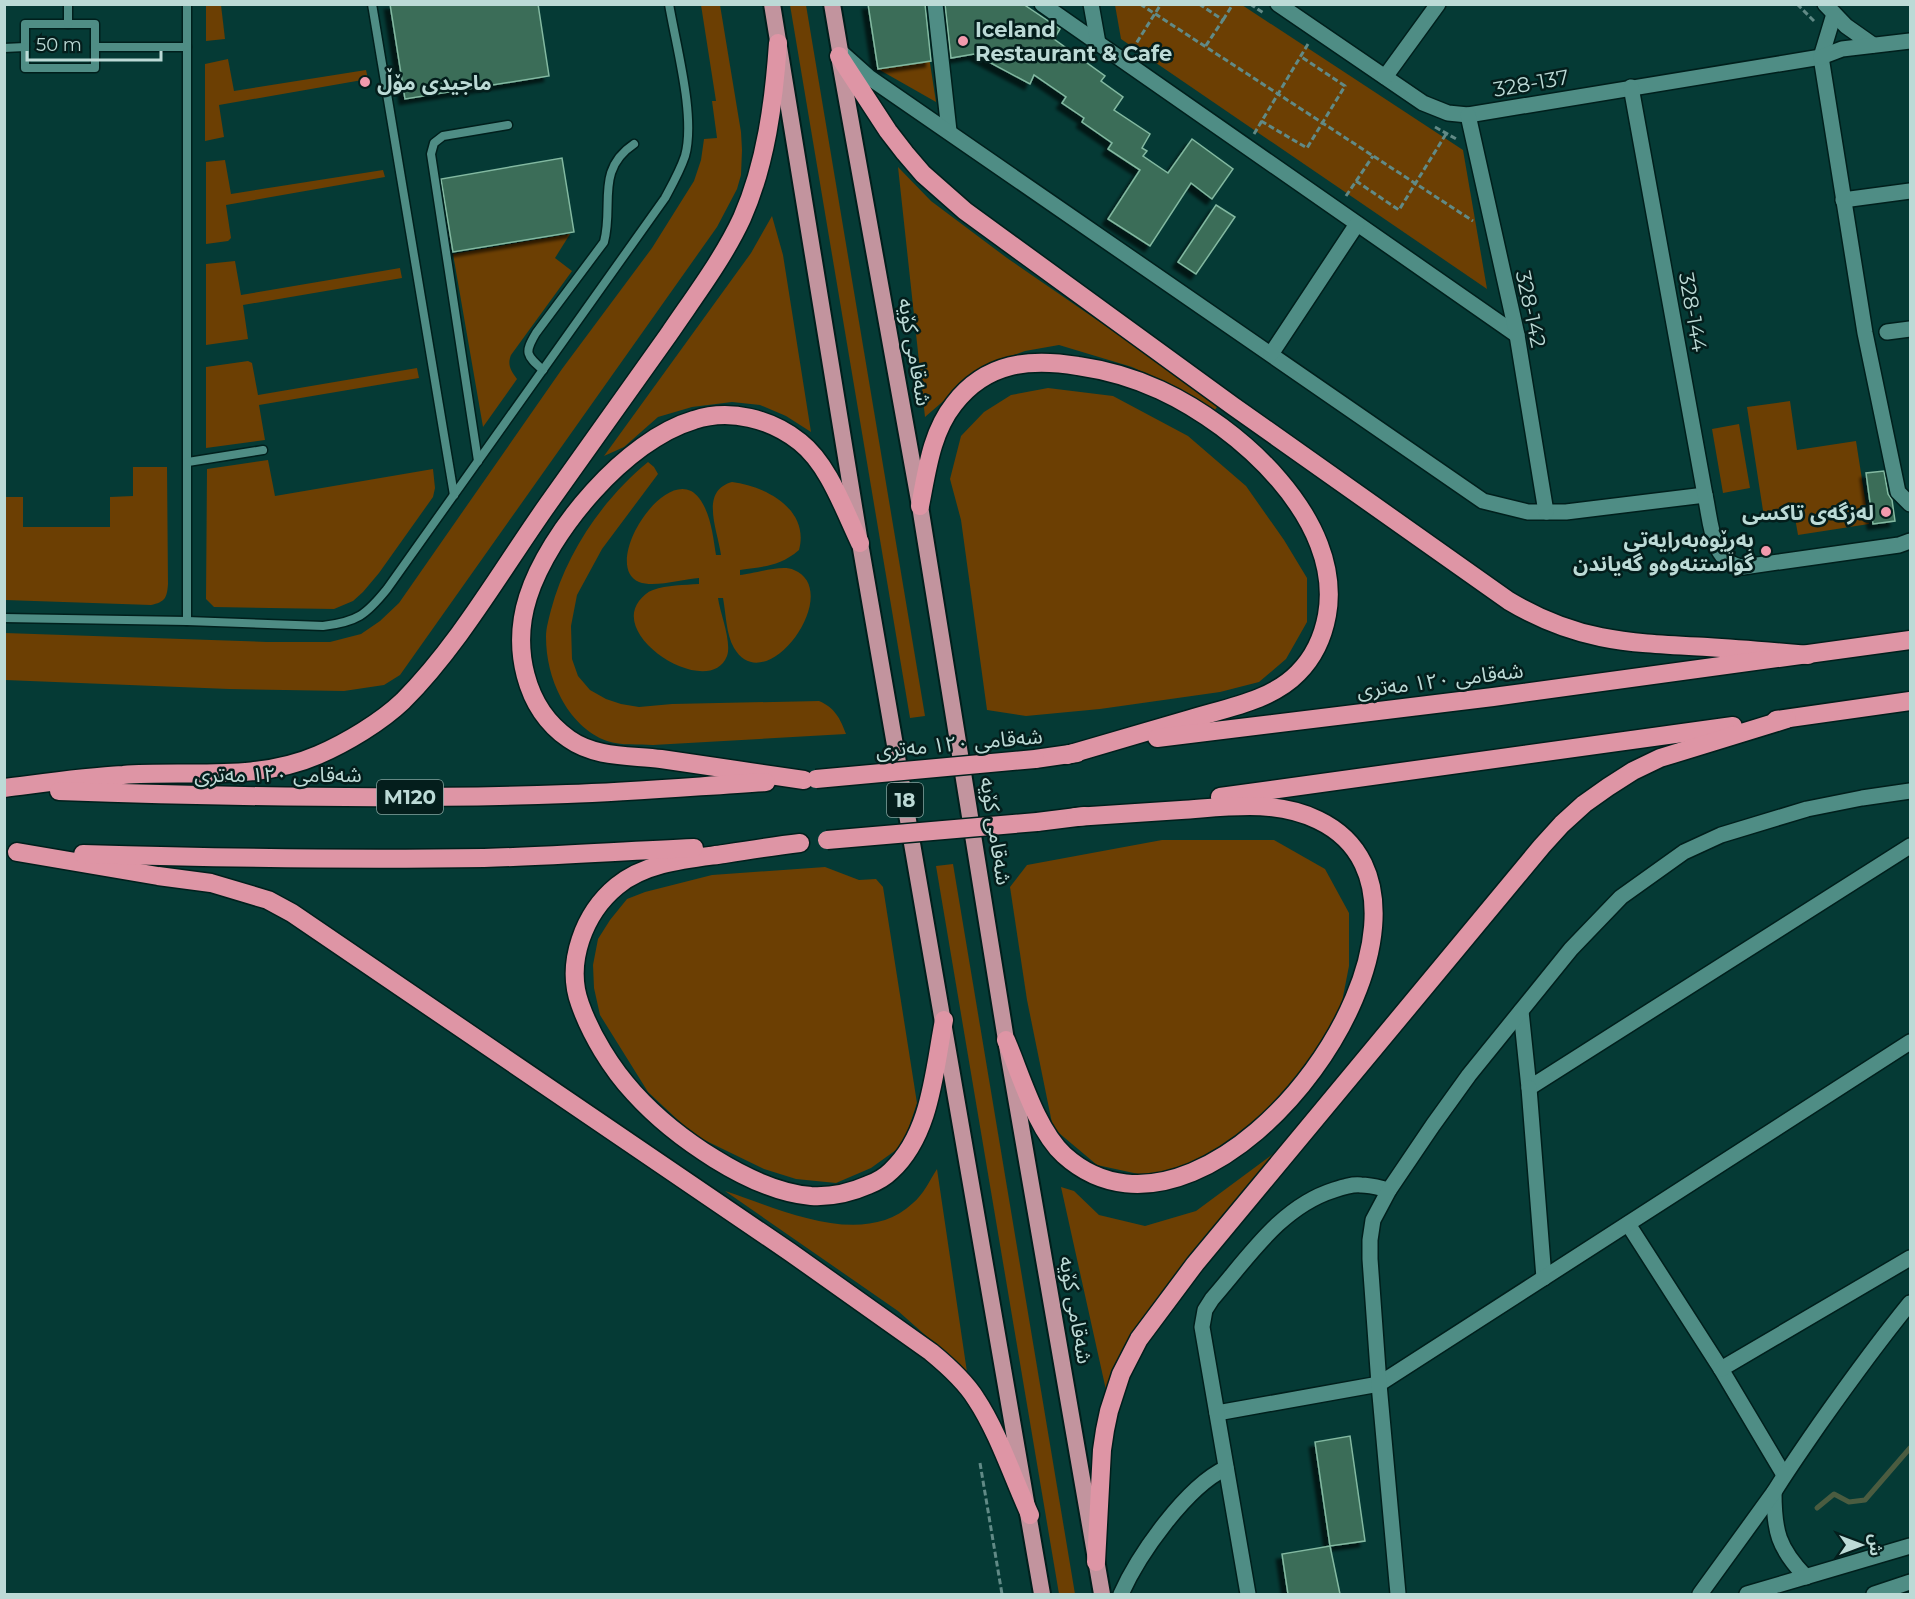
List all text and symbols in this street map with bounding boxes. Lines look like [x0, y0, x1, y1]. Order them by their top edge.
place label: Iceland Restaurant & Cafe [975, 17, 1172, 66]
scale bar [27, 24, 160, 62]
text: 50 m [36, 34, 82, 56]
marker: Iceland Restaurant & Cafe [956, 34, 970, 48]
street label: 328-137 [1491, 64, 1571, 102]
place label: ماجیدی مۆڵ [377, 67, 492, 95]
marker: ماجیدی مۆڵ [358, 75, 372, 89]
street label: 328-142 [1511, 268, 1551, 350]
street label: 328-144 [1674, 270, 1712, 354]
street label: شەقامی کۆیە [893, 296, 937, 408]
place label: لەزگەی تاکسی [1742, 500, 1874, 525]
marker: لەزگەی تاکسی [1879, 505, 1893, 519]
place label: بەڕێوەبەرایەتی گواستنەوەو گەیاندن [1573, 527, 1754, 576]
marker: بەڕێوەبەرایەتی گواستنەوەو گەیاندن [1759, 544, 1773, 558]
street label: شەقامی ١٢٠ مەتری [1355, 657, 1525, 703]
street label: شەقامی ١٢٠ مەتری [874, 723, 1044, 763]
street label: شەقامی ١٢٠ مەتری [194, 762, 362, 787]
street label: شەقامی کۆیە [975, 775, 1017, 887]
road number: M120 [377, 780, 443, 814]
road number: 18 [887, 783, 923, 817]
street label: شەقامی کۆیە [1054, 1254, 1098, 1366]
north arrow [1831, 1515, 1891, 1575]
text: ش [1866, 1534, 1885, 1556]

